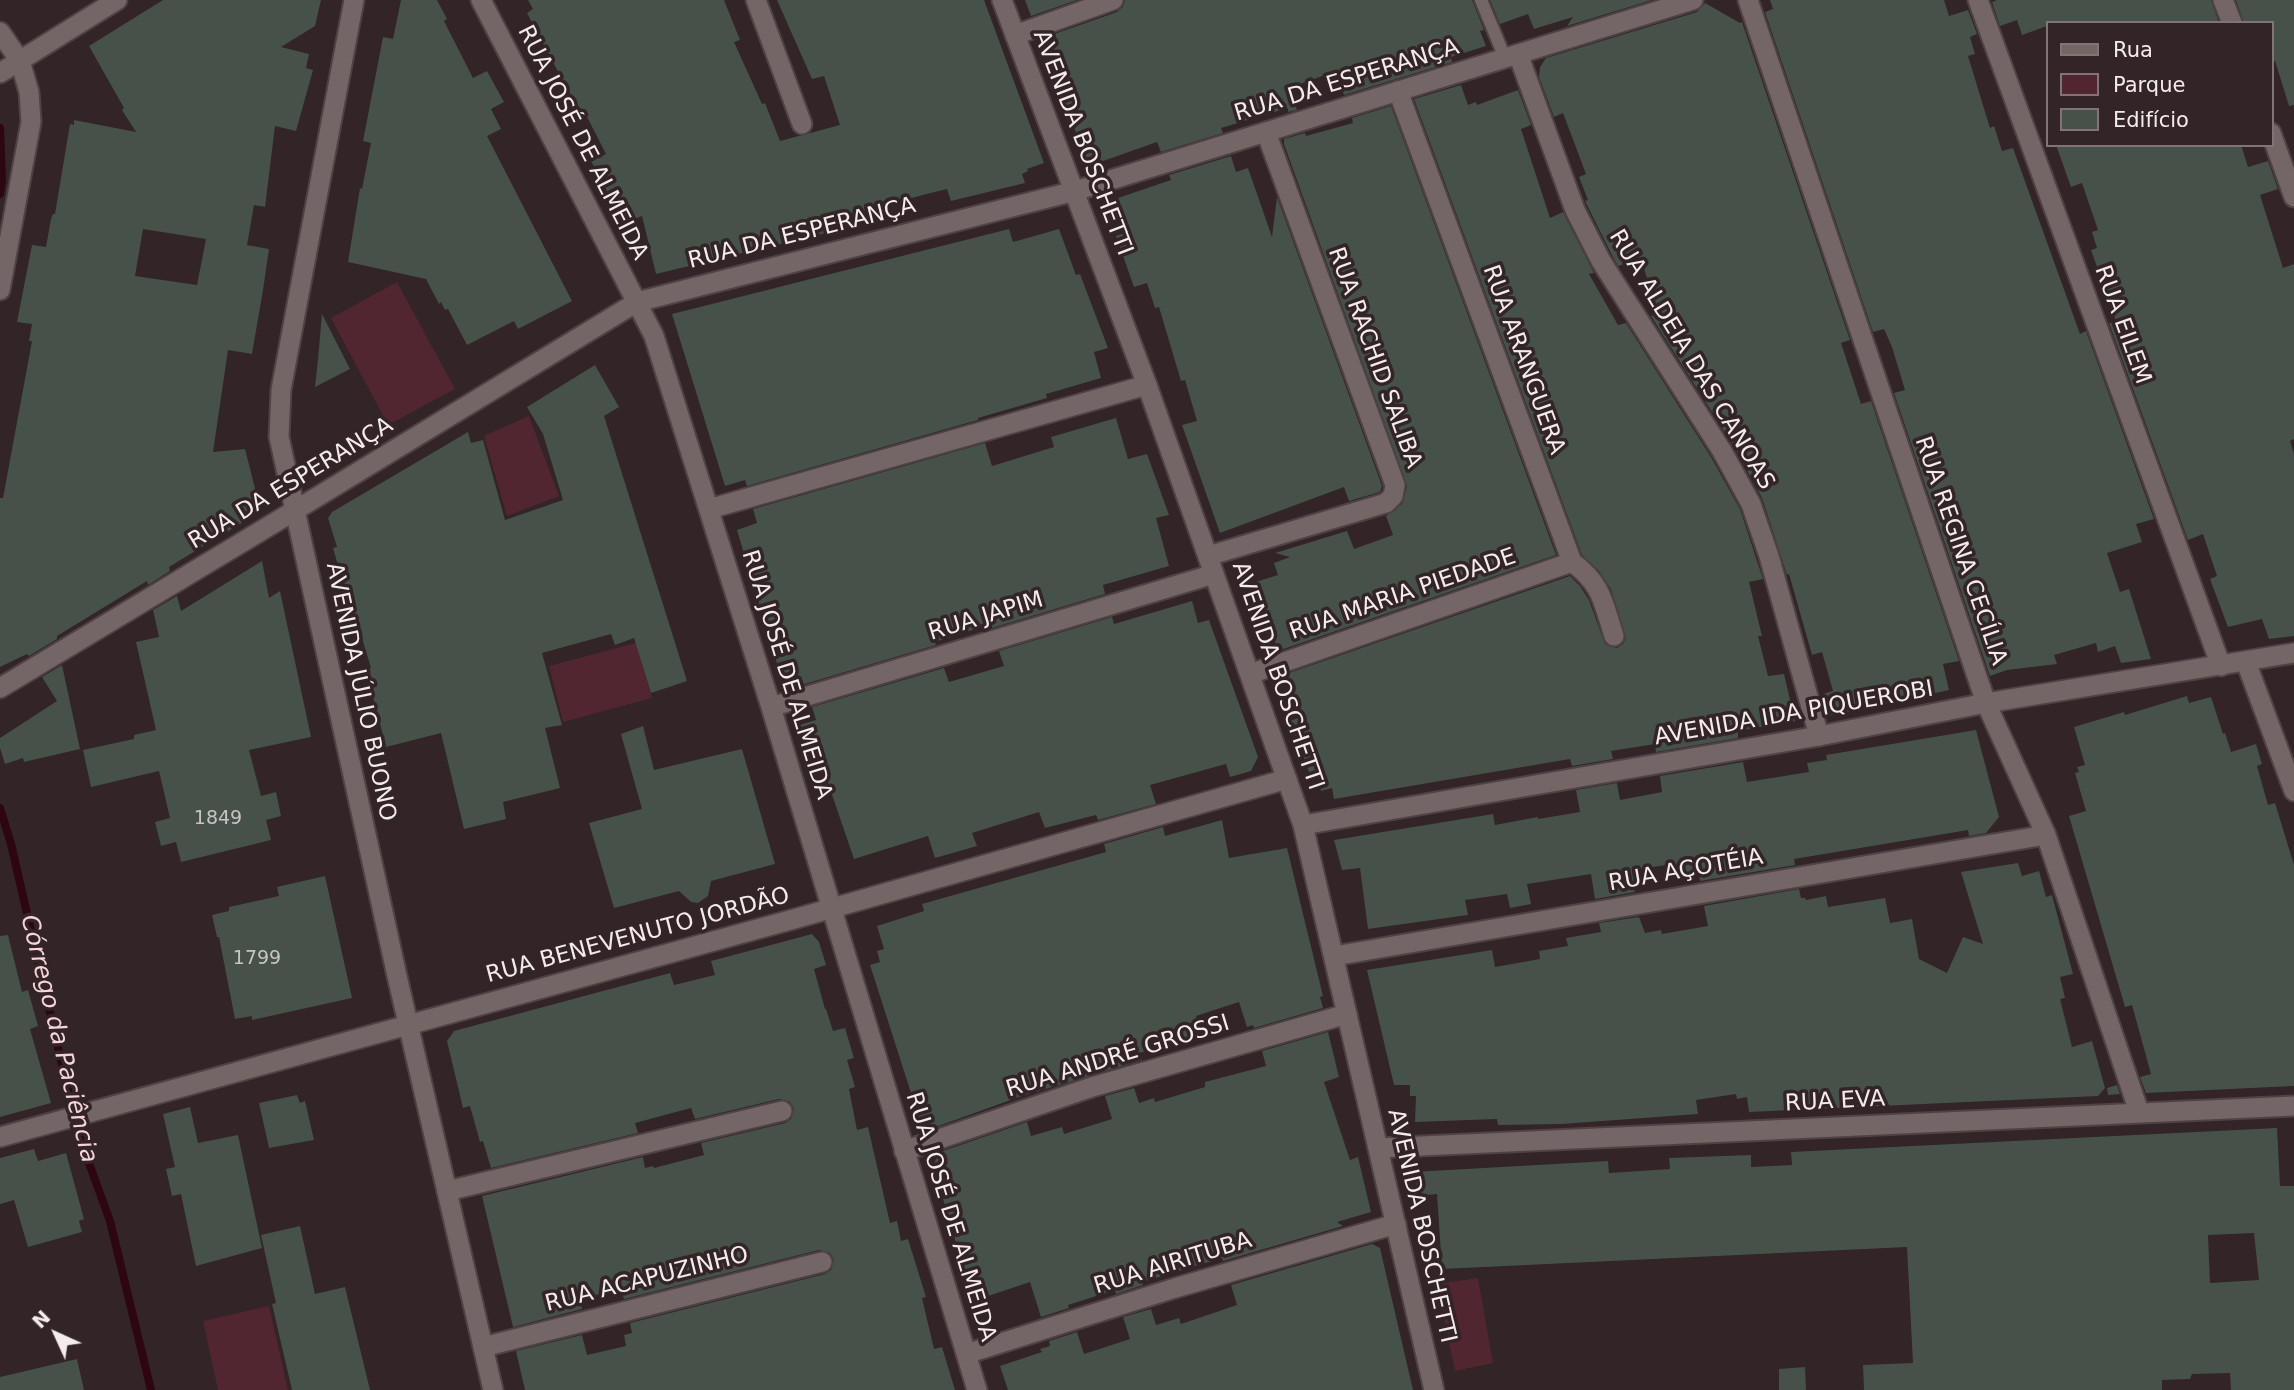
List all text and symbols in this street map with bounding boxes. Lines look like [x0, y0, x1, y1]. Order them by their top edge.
street label: RUA JOSÉ DE ALMEIDA [511, 21, 653, 265]
legend [2046, 21, 2273, 147]
street label: AVENIDA BOSCHETTI [1026, 26, 1138, 260]
street label: RUA DA ESPERANÇA [1231, 34, 1463, 128]
text: Rua [2113, 38, 2153, 62]
text: Parque [2113, 73, 2185, 97]
text: Edifício [2113, 108, 2189, 132]
street label: RUA DA ESPERANÇA [685, 192, 919, 276]
street label: RUA ALDEIA DAS CANOAS [1602, 225, 1780, 495]
street label: RUA RACHID SALIBA [1321, 244, 1427, 472]
street label: RUA ARANGUERA [1476, 262, 1570, 458]
street label: RUA EILEM [2088, 262, 2156, 388]
street label: RUA DA ESPERANÇA [184, 412, 398, 556]
street label: RUA REGINA CECÍLIA [1908, 433, 2012, 669]
street label: RUA MARIA PIEDADE [1286, 543, 1520, 647]
street label: RUA JOSÉ DE ALMEIDA [735, 547, 837, 803]
street label: AVENIDA BOSCHETTI [1225, 558, 1329, 794]
street label: AVENIDA JÚLIO BUONO [319, 560, 401, 824]
street label: RUA JAPIM [925, 586, 1047, 648]
street label: AVENIDA IDA PIQUEROBI [1652, 676, 1936, 752]
house number: 1849 [194, 808, 242, 830]
street label: RUA AÇOTÉIA [1607, 844, 1765, 898]
street label: RUA BENEVENUTO JORDÃO [483, 882, 793, 990]
water label: Córrego da Paciência [13, 912, 103, 1166]
house number: 1799 [233, 948, 281, 970]
street label: RUA ANDRÉ GROSSI [1003, 1010, 1233, 1104]
street label: RUA EVA [1784, 1086, 1886, 1118]
street label: RUA JOSÉ DE ALMEIDA [899, 1089, 1001, 1345]
street label: AVENIDA BOSCHETTI [1381, 1106, 1461, 1346]
street label: RUA AIRITUBA [1091, 1227, 1255, 1301]
street label: RUA ACAPUZINHO [543, 1241, 751, 1319]
north arrow [21, 1299, 91, 1369]
text: N [28, 1306, 55, 1333]

